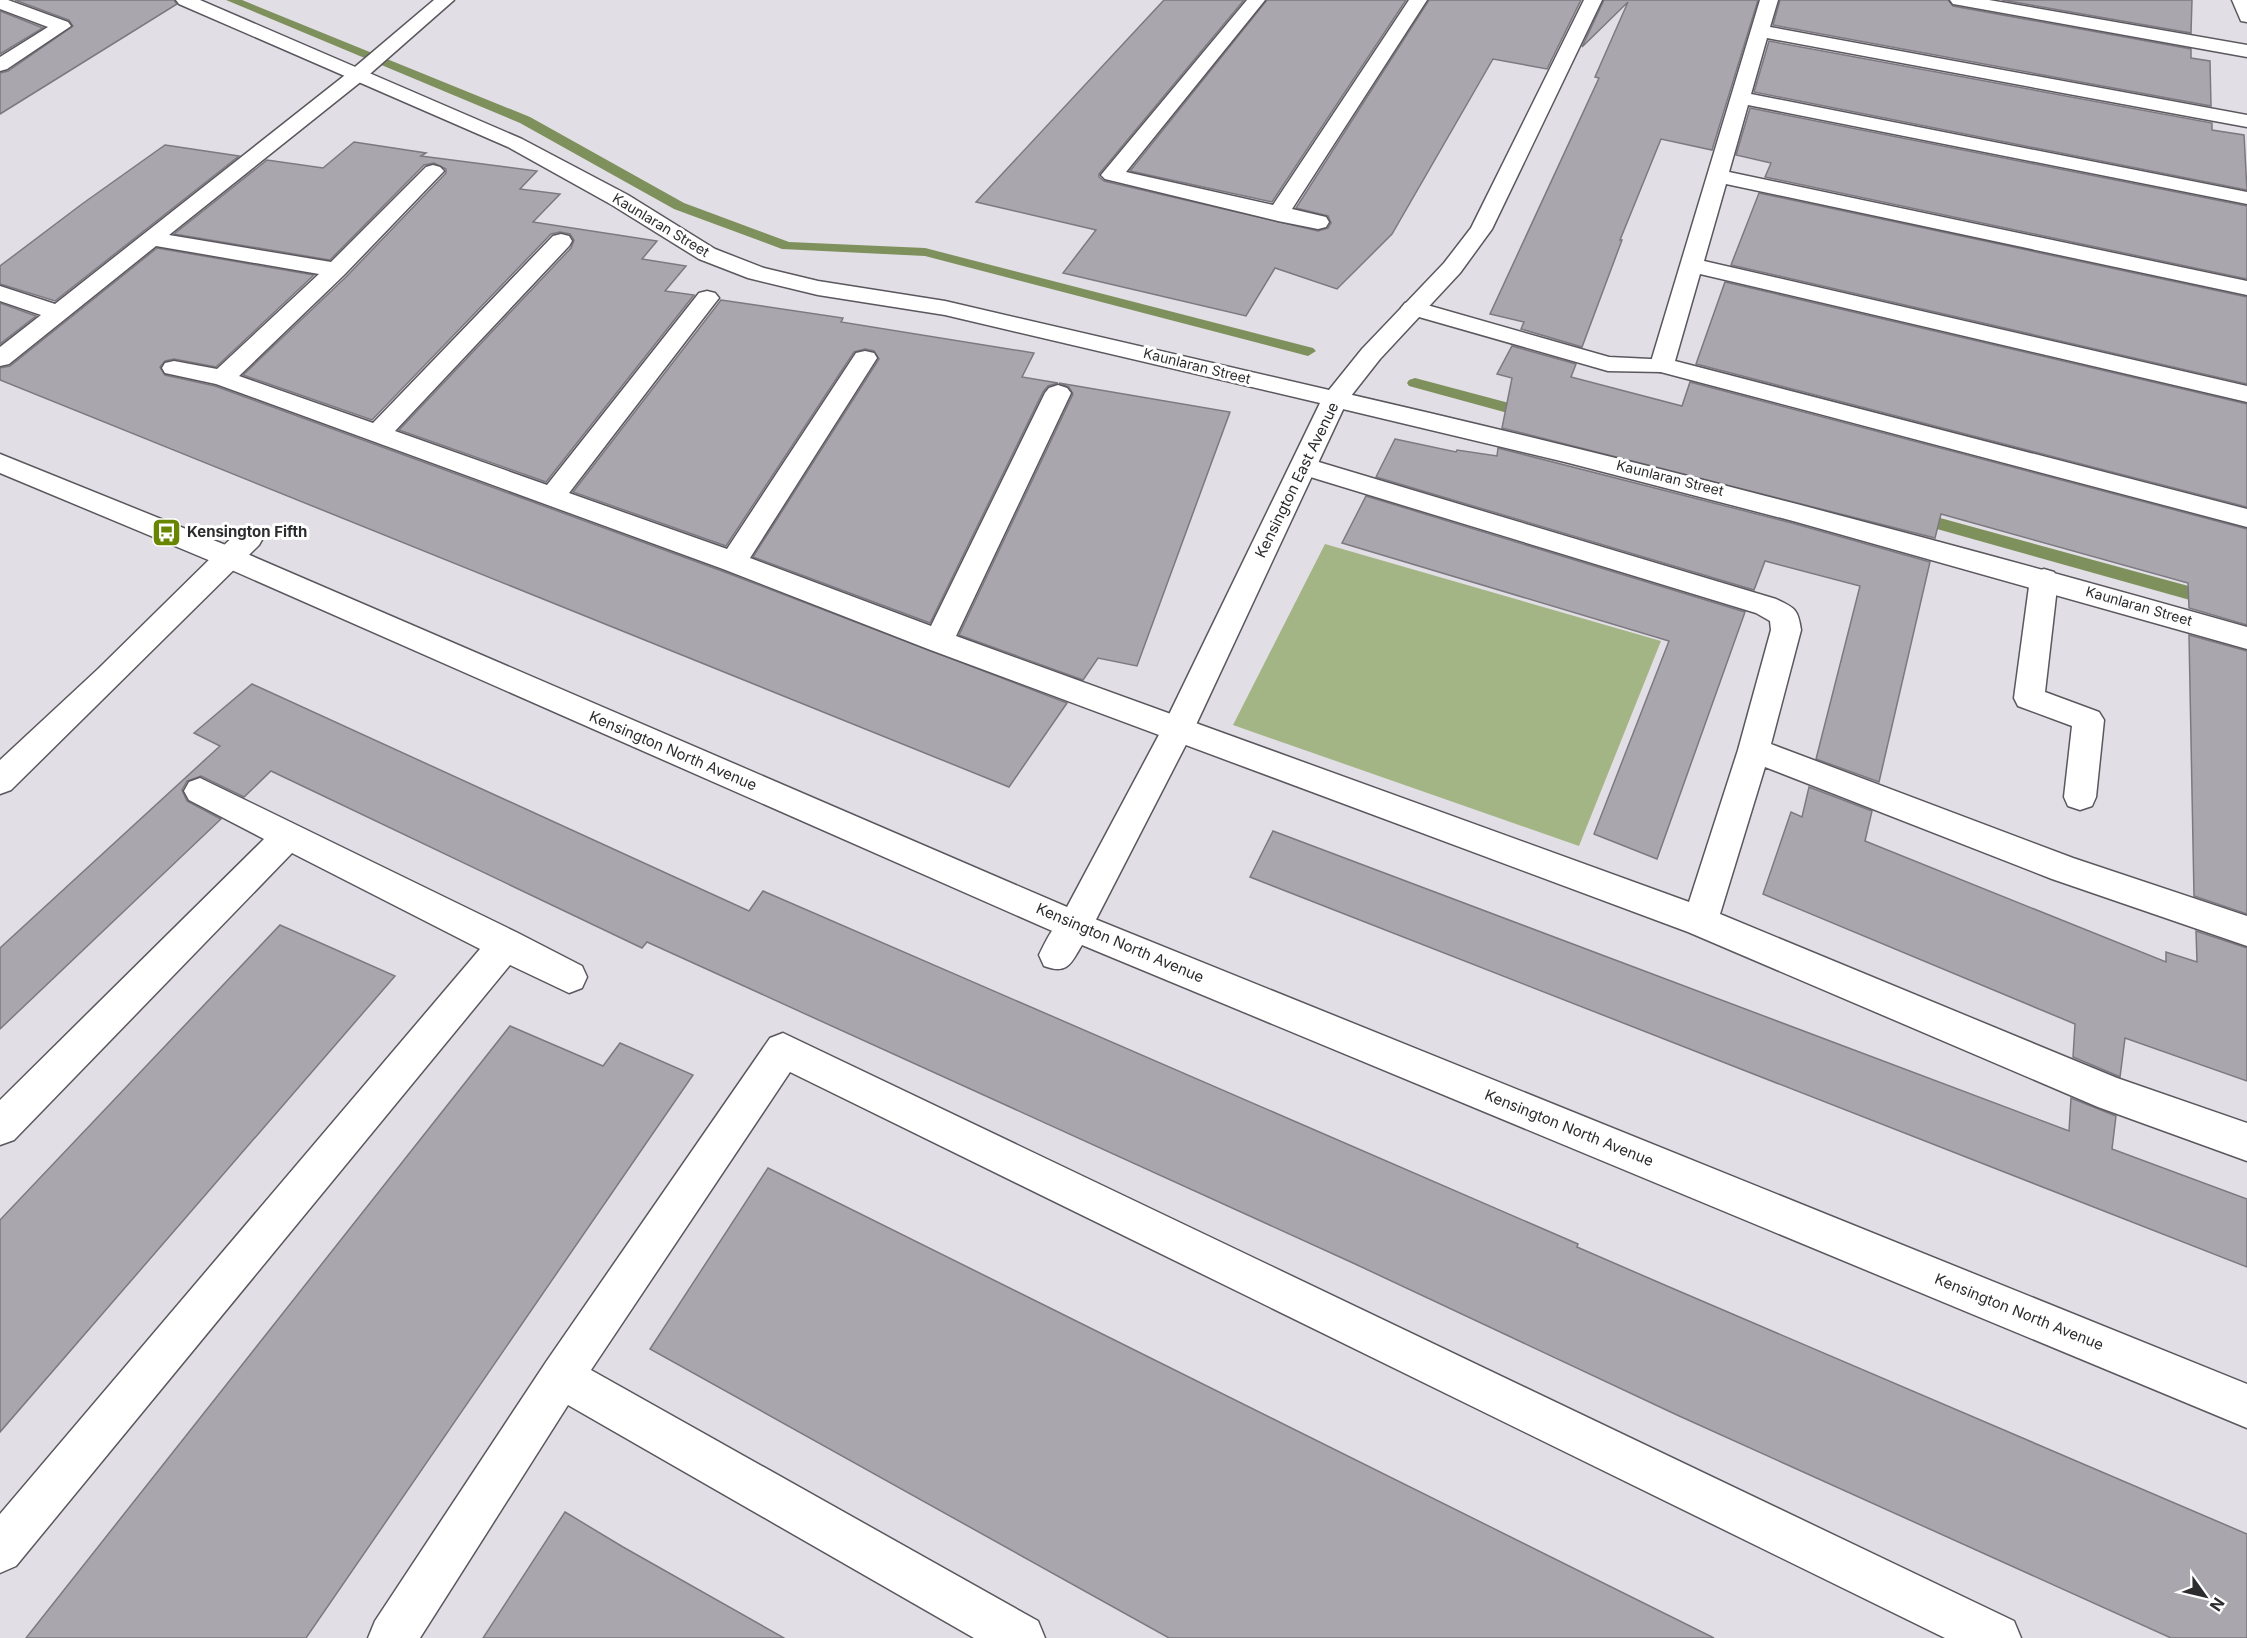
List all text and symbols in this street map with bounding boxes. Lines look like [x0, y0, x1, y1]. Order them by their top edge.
street label: Kaunlaran Street [610, 189, 713, 260]
street label: Kaunlaran Street [1142, 344, 1253, 387]
street label: Kensington East Avenue [1251, 399, 1343, 561]
street label: Kaunlaran Street [1615, 456, 1726, 499]
bus stop icon: Kensington Fifth [150, 516, 182, 548]
place label: Kensington Fifth [187, 522, 307, 541]
street label: Kaunlaran Street [2084, 582, 2195, 629]
street label: Kensington North Avenue [586, 707, 760, 795]
street label: Kensington North Avenue [1033, 899, 1207, 987]
street label: Kensington North Avenue [1482, 1085, 1656, 1170]
street label: Kensington North Avenue [1932, 1269, 2106, 1354]
north arrow [2175, 1566, 2235, 1626]
text: N [2206, 1594, 2229, 1615]

